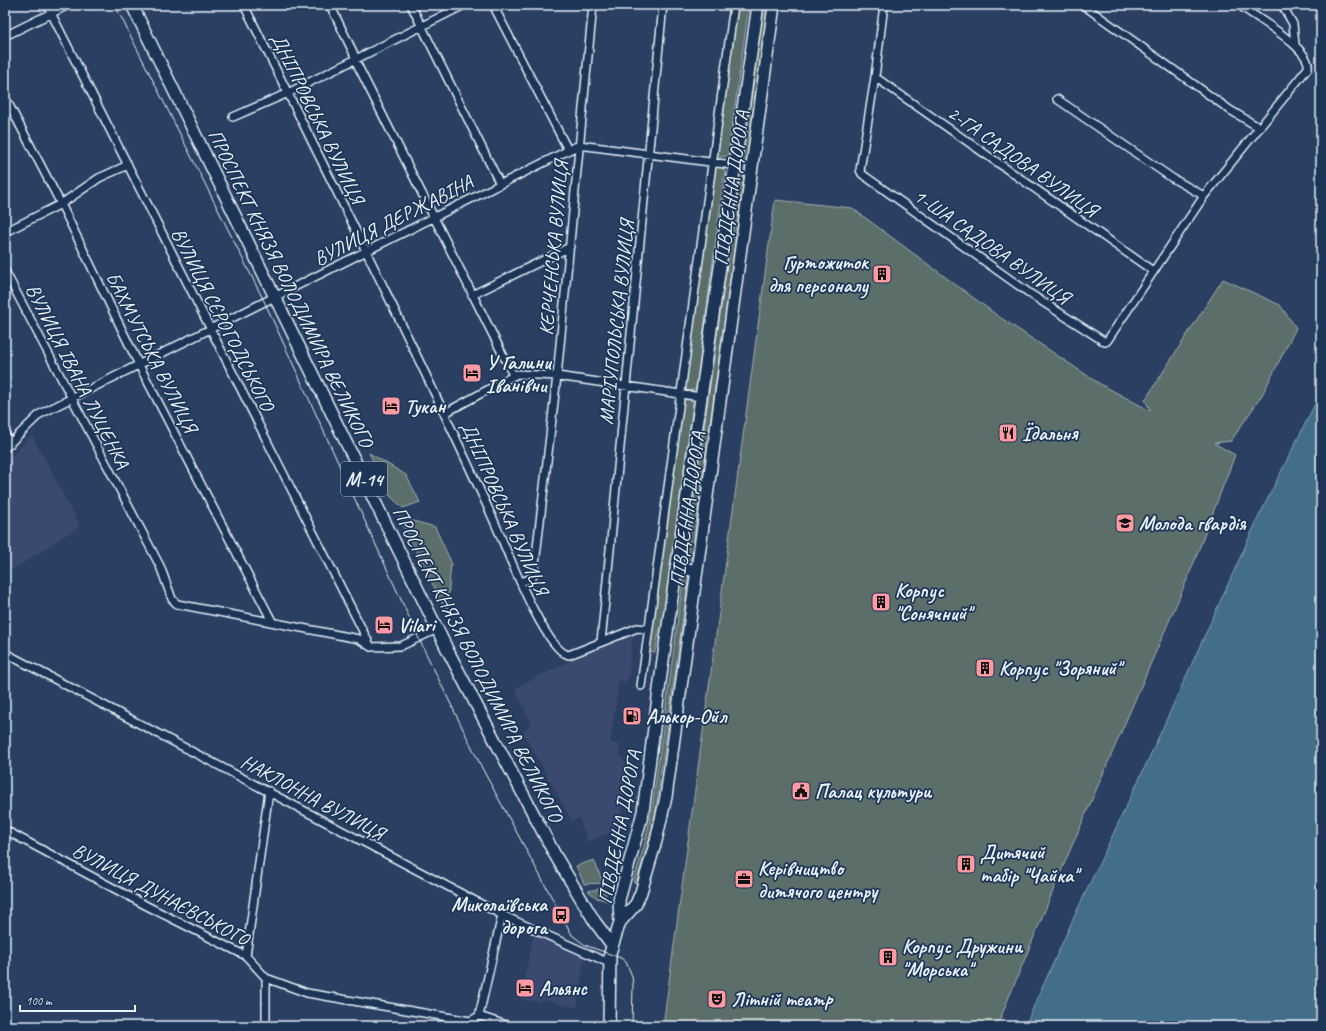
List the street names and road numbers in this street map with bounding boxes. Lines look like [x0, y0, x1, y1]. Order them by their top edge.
street label: ДНІПРОВСЬКА ВУЛИЦЯ [265, 29, 371, 210]
street label: 2-ГА САДОВА ВУЛИЦЯ [943, 100, 1105, 224]
street label: ПІВДЕННА ДОРОГА [708, 108, 755, 267]
street label: ПРОСПЕКТ КНЯЗЯ ВОЛОДИМИРА ВЕЛИКОГО [203, 125, 379, 453]
street label: КЕРЧЕНСЬКА ВУЛИЦЯ [533, 156, 574, 336]
street label: ВУЛИЦЯ ДЕРЖАВІНА [309, 169, 478, 271]
street label: 1-ША САДОВА ВУЛИЦЯ [909, 183, 1077, 311]
street label: МАРІУПОЛЬСЬКА ВУЛИЦЯ [593, 215, 640, 426]
street label: ВУЛИЦЯ СЄРОГОДСЬКОГО [166, 224, 281, 417]
street label: БАХМУТСЬКА ВУЛИЦЯ [100, 268, 204, 440]
street label: ВУЛИЦЯ ІВАНА ЛУЦЕНКА [20, 280, 135, 474]
street label: ДНІПРОВСЬКА ВУЛИЦЯ [455, 418, 555, 601]
street label: ПІВДЕННА ДОРОГА [664, 429, 711, 588]
road number: М-14 [341, 462, 387, 496]
street label: ПРОСПЕКТ КНЯЗЯ ВОЛОДИМИРА ВЕЛИКОГО [387, 502, 569, 828]
street label: ПІВДЕННА ДОРОГА [592, 747, 647, 906]
street label: НАКЛОННА ВУЛИЦЯ [237, 749, 392, 847]
street label: ВУЛИЦЯ ДУНАЄВСЬКОГО [68, 837, 255, 953]

